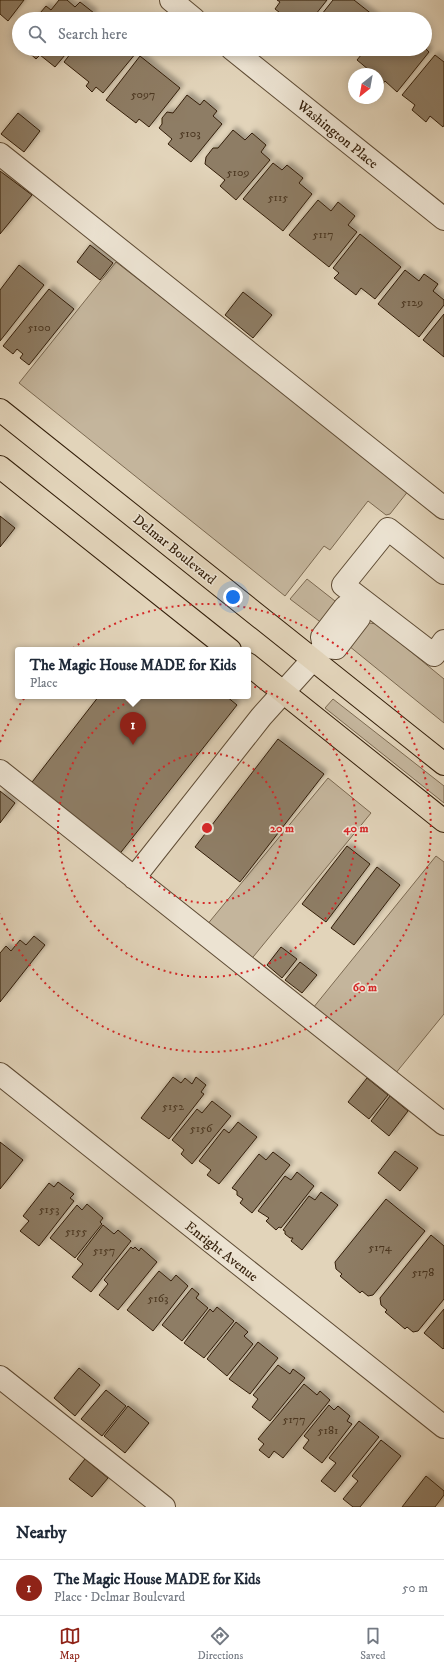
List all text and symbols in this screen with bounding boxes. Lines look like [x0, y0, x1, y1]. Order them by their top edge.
search box [12, 12, 432, 56]
icon: search [26, 23, 48, 45]
text: Search here [58, 25, 127, 44]
north arrow [348, 68, 384, 104]
house number: 5097 [131, 87, 155, 102]
street label: Washington Place [292, 96, 382, 173]
house number: 5103 [179, 126, 201, 141]
house number: 5109 [227, 165, 249, 180]
house number: 5115 [268, 190, 288, 205]
house number: 5117 [312, 227, 334, 242]
house number: 5129 [401, 295, 423, 310]
house number: 5100 [27, 320, 51, 335]
street label: Delmar Boulevard [129, 511, 220, 589]
your location [223, 587, 243, 607]
popup [15, 647, 251, 699]
text: The Magic House MADE for Kids [30, 656, 236, 675]
text: Place [30, 675, 58, 691]
pin: 1 [120, 712, 146, 745]
centre of rings [200, 821, 214, 835]
text: 20 m [270, 821, 294, 836]
text: 40 m [343, 821, 368, 836]
text: 60 m [353, 980, 377, 995]
house number: 5152 [162, 1099, 184, 1114]
house number: 5156 [190, 1121, 213, 1136]
house number: 5153 [39, 1202, 59, 1217]
street label: Enright Avenue [181, 1218, 262, 1286]
house number: 5155 [65, 1224, 87, 1239]
house number: 5174 [368, 1240, 393, 1255]
house number: 5157 [93, 1243, 115, 1258]
house number: 5178 [412, 1265, 434, 1280]
house number: 5163 [147, 1291, 169, 1306]
house number: 5177 [282, 1412, 306, 1427]
house number: 5181 [318, 1423, 338, 1438]
text: Nearby [16, 1522, 66, 1544]
text: The Magic House MADE for Kids [54, 1570, 261, 1589]
text: 1 [27, 1580, 31, 1596]
text: 50 m [402, 1580, 428, 1596]
text: Place · Delmar Boulevard [54, 1589, 185, 1605]
tab: Map [59, 1625, 81, 1663]
tab: Directions [198, 1625, 243, 1663]
tab: Saved [360, 1625, 385, 1663]

